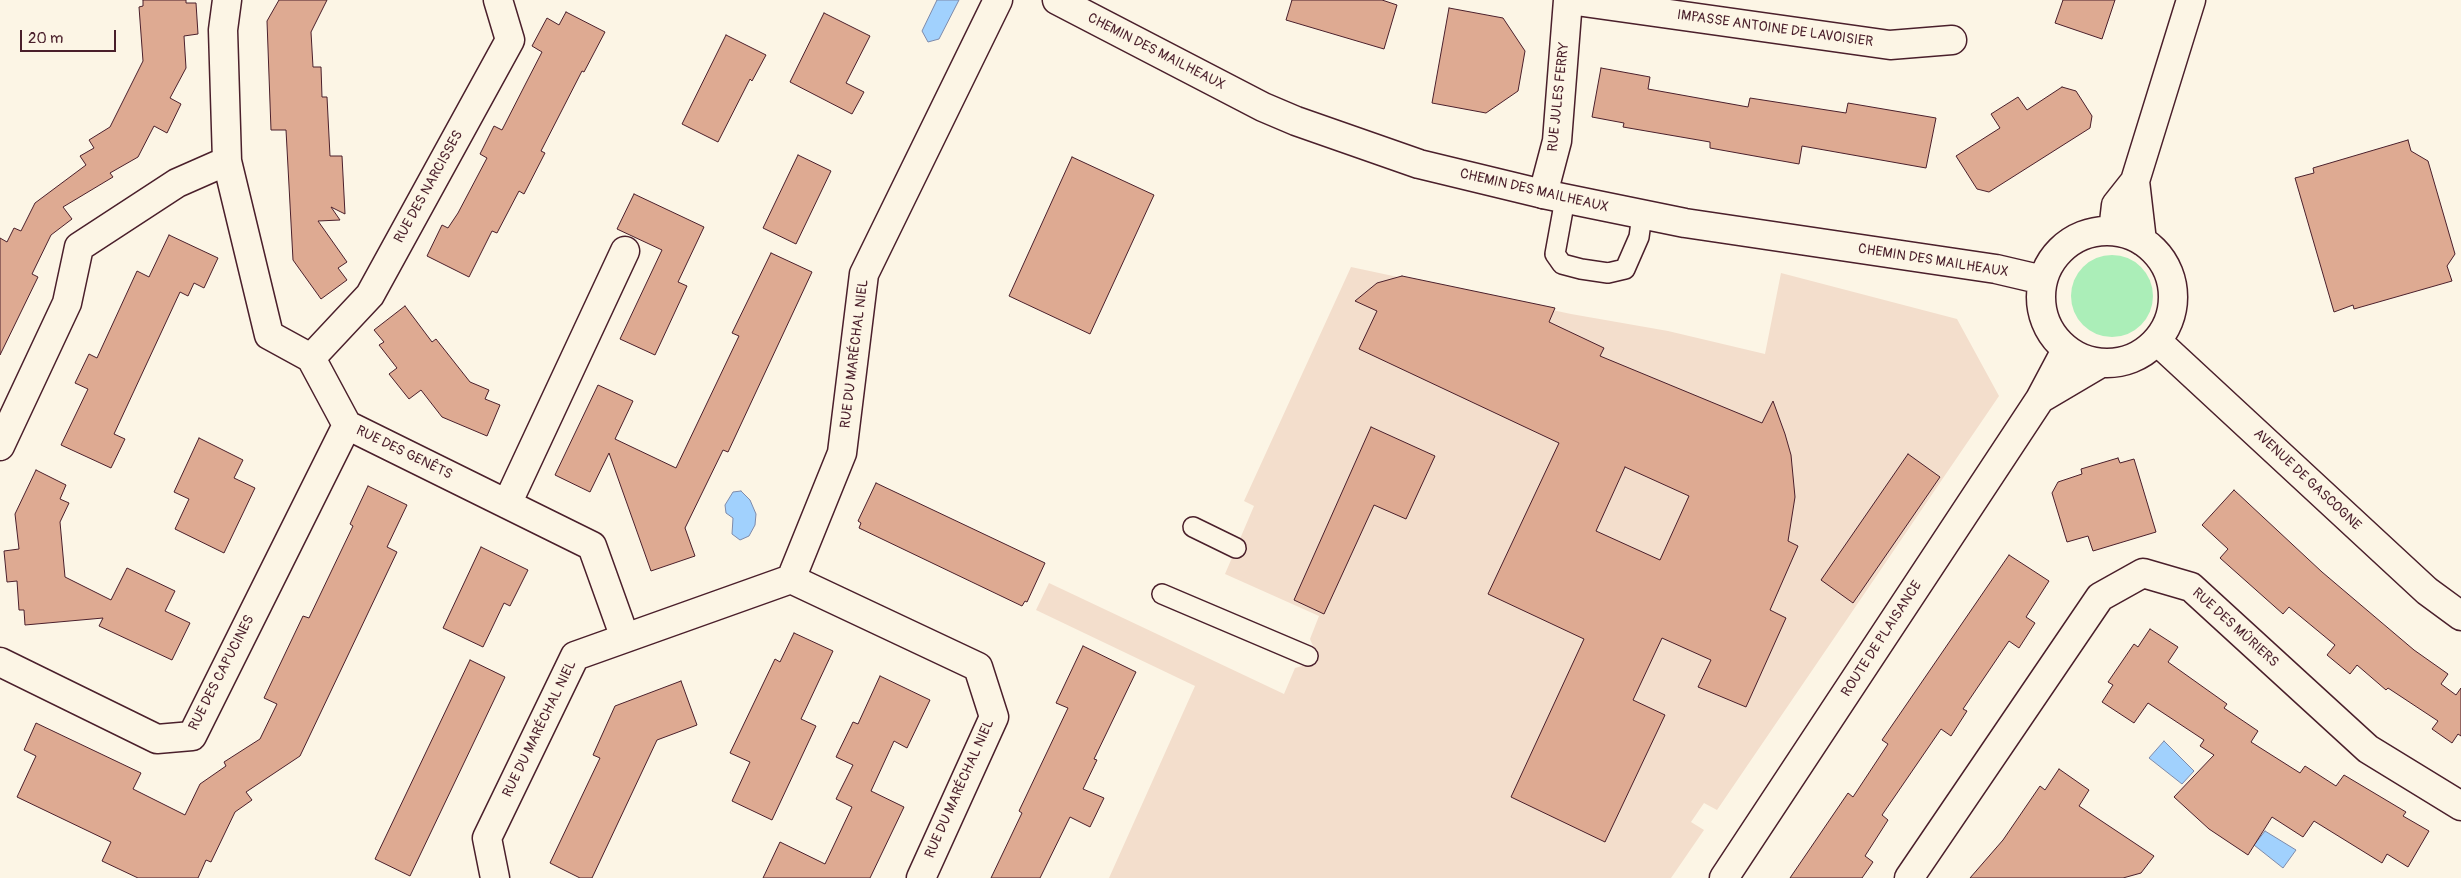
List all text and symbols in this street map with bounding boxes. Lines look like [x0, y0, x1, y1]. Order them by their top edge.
street label: IMPASSE ANTOINE DE LAVOISIER [1676, 7, 1874, 51]
street label: CHEMIN DES MAILHEAUX [1084, 10, 1228, 94]
scale bar [22, 20, 119, 52]
text: 20 m [28, 29, 63, 48]
street label: RUE JULES FERRY [1545, 41, 1573, 153]
street label: RUE DES NARCISSES [391, 128, 467, 246]
street label: CHEMIN DES MAILHEAUX [1458, 166, 1610, 216]
street label: CHEMIN DES MAILHEAUX [1857, 241, 2009, 281]
street label: RUE DU MARÉCHAL NIEL [838, 279, 872, 429]
street label: RUE DES GENÊTS [353, 422, 455, 484]
street label: AVENUE DE GASCOGNE [2250, 426, 2364, 534]
street label: ROUTE DE PLAISANCE [1838, 578, 1926, 700]
street label: RUE DES MÛRIERS [2188, 585, 2282, 671]
street label: RUE DES CAPUCINES [186, 613, 258, 733]
street label: RUE DU MARÉCHAL NIEL [500, 658, 580, 800]
street label: RUE DU MARÉCHAL NIEL [922, 717, 998, 861]

